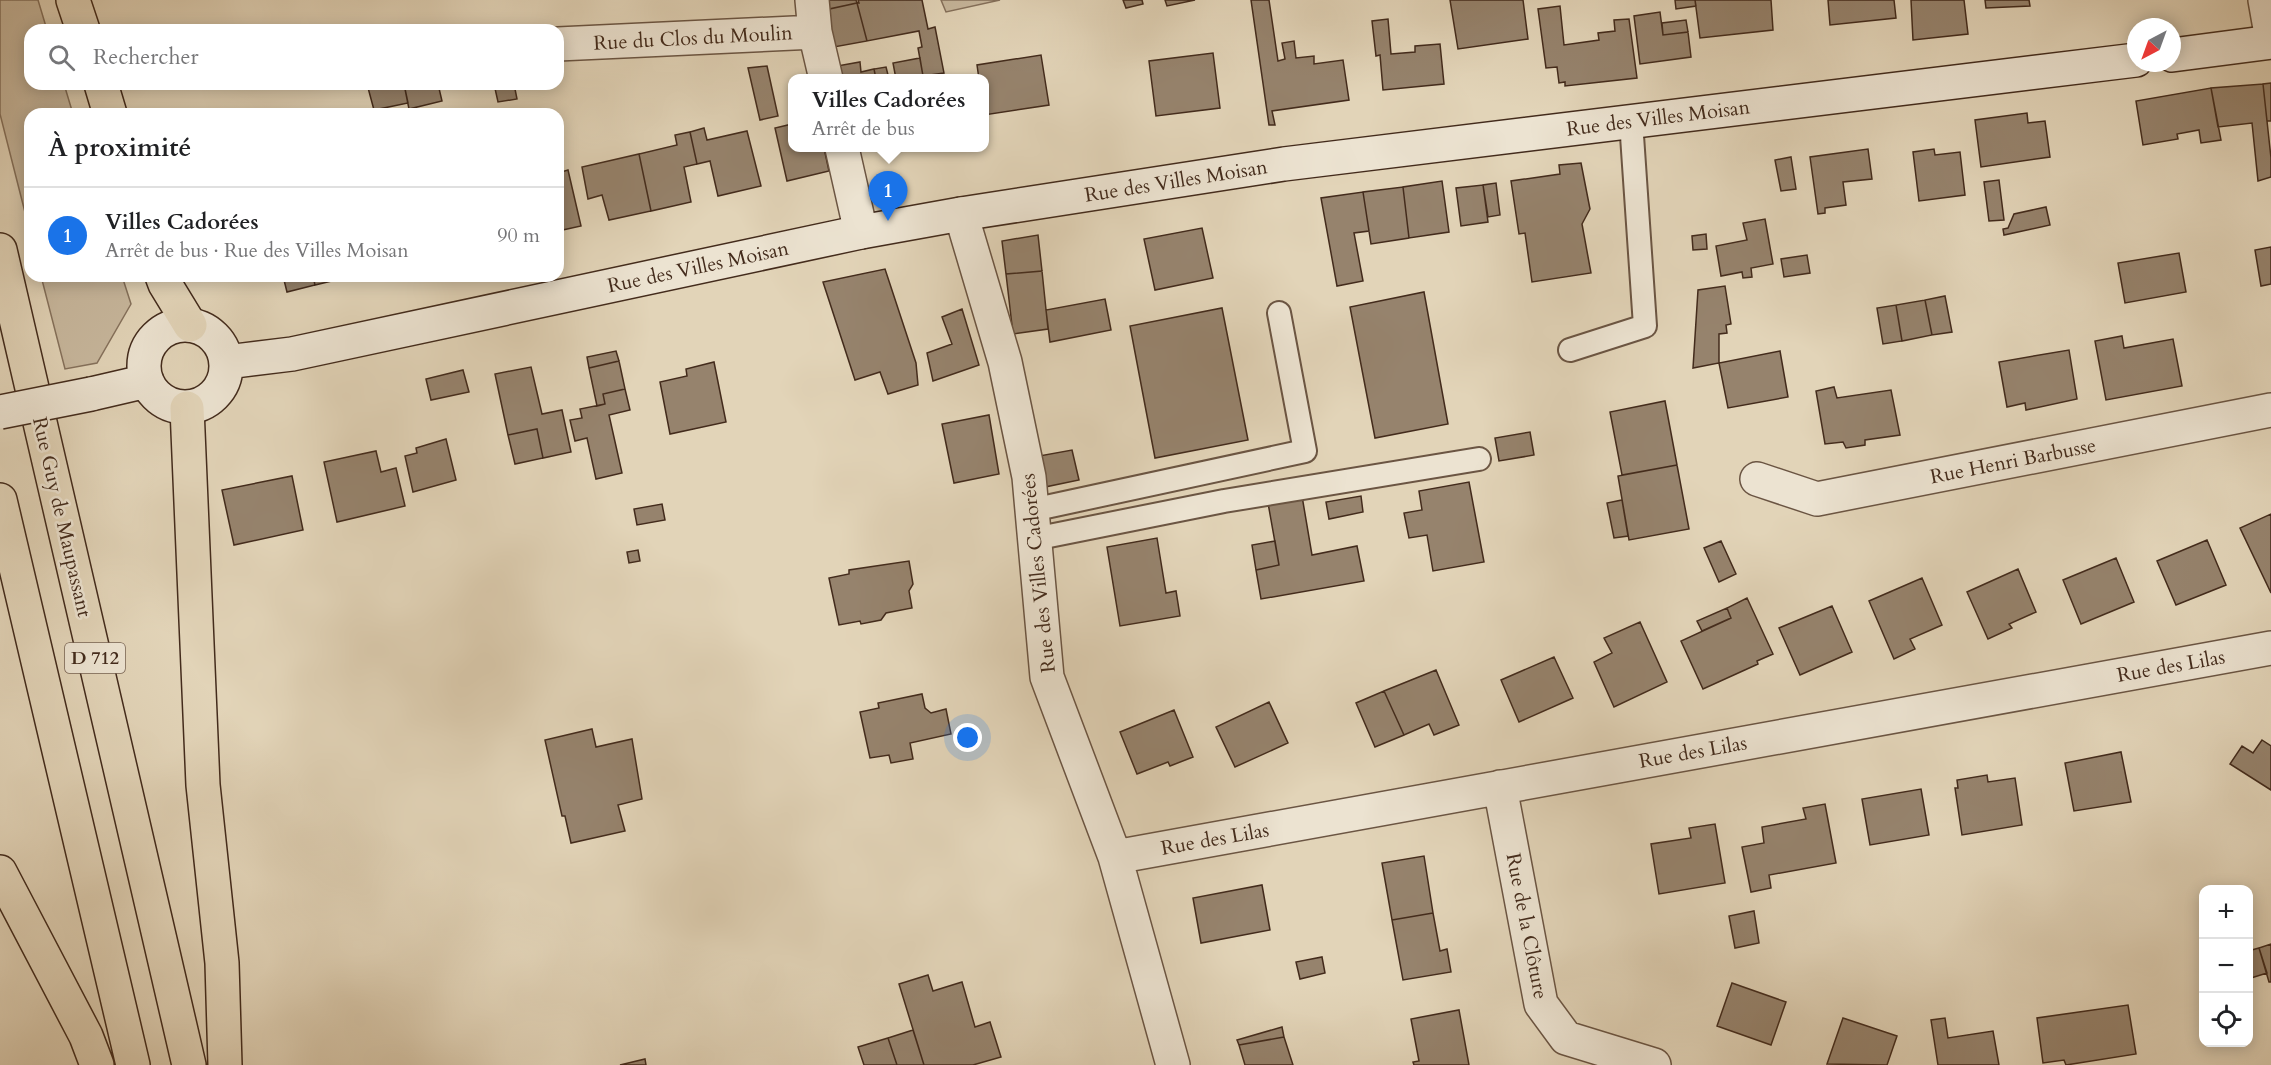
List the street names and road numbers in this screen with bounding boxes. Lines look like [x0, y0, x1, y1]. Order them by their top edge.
street label: Rue du Clos du Moulin [593, 19, 794, 57]
street label: Rue des Villes Moisan [1565, 93, 1752, 143]
street label: Rue des Villes Moisan [1083, 153, 1270, 209]
street label: Rue des Villes Moisan [605, 234, 792, 299]
street label: Rue Guy de Maupassant [26, 414, 98, 620]
street label: Rue Henri Barbusse [1928, 432, 2098, 490]
street label: Rue des Villes Cadorées [1014, 472, 1062, 674]
road number: D 712 [65, 643, 125, 673]
street label: Rue des Lilas [2115, 643, 2227, 689]
street label: Rue des Lilas [1637, 729, 1749, 775]
street label: Rue des Lilas [1159, 816, 1271, 862]
street label: Rue de la Clôture [1500, 851, 1554, 1001]

